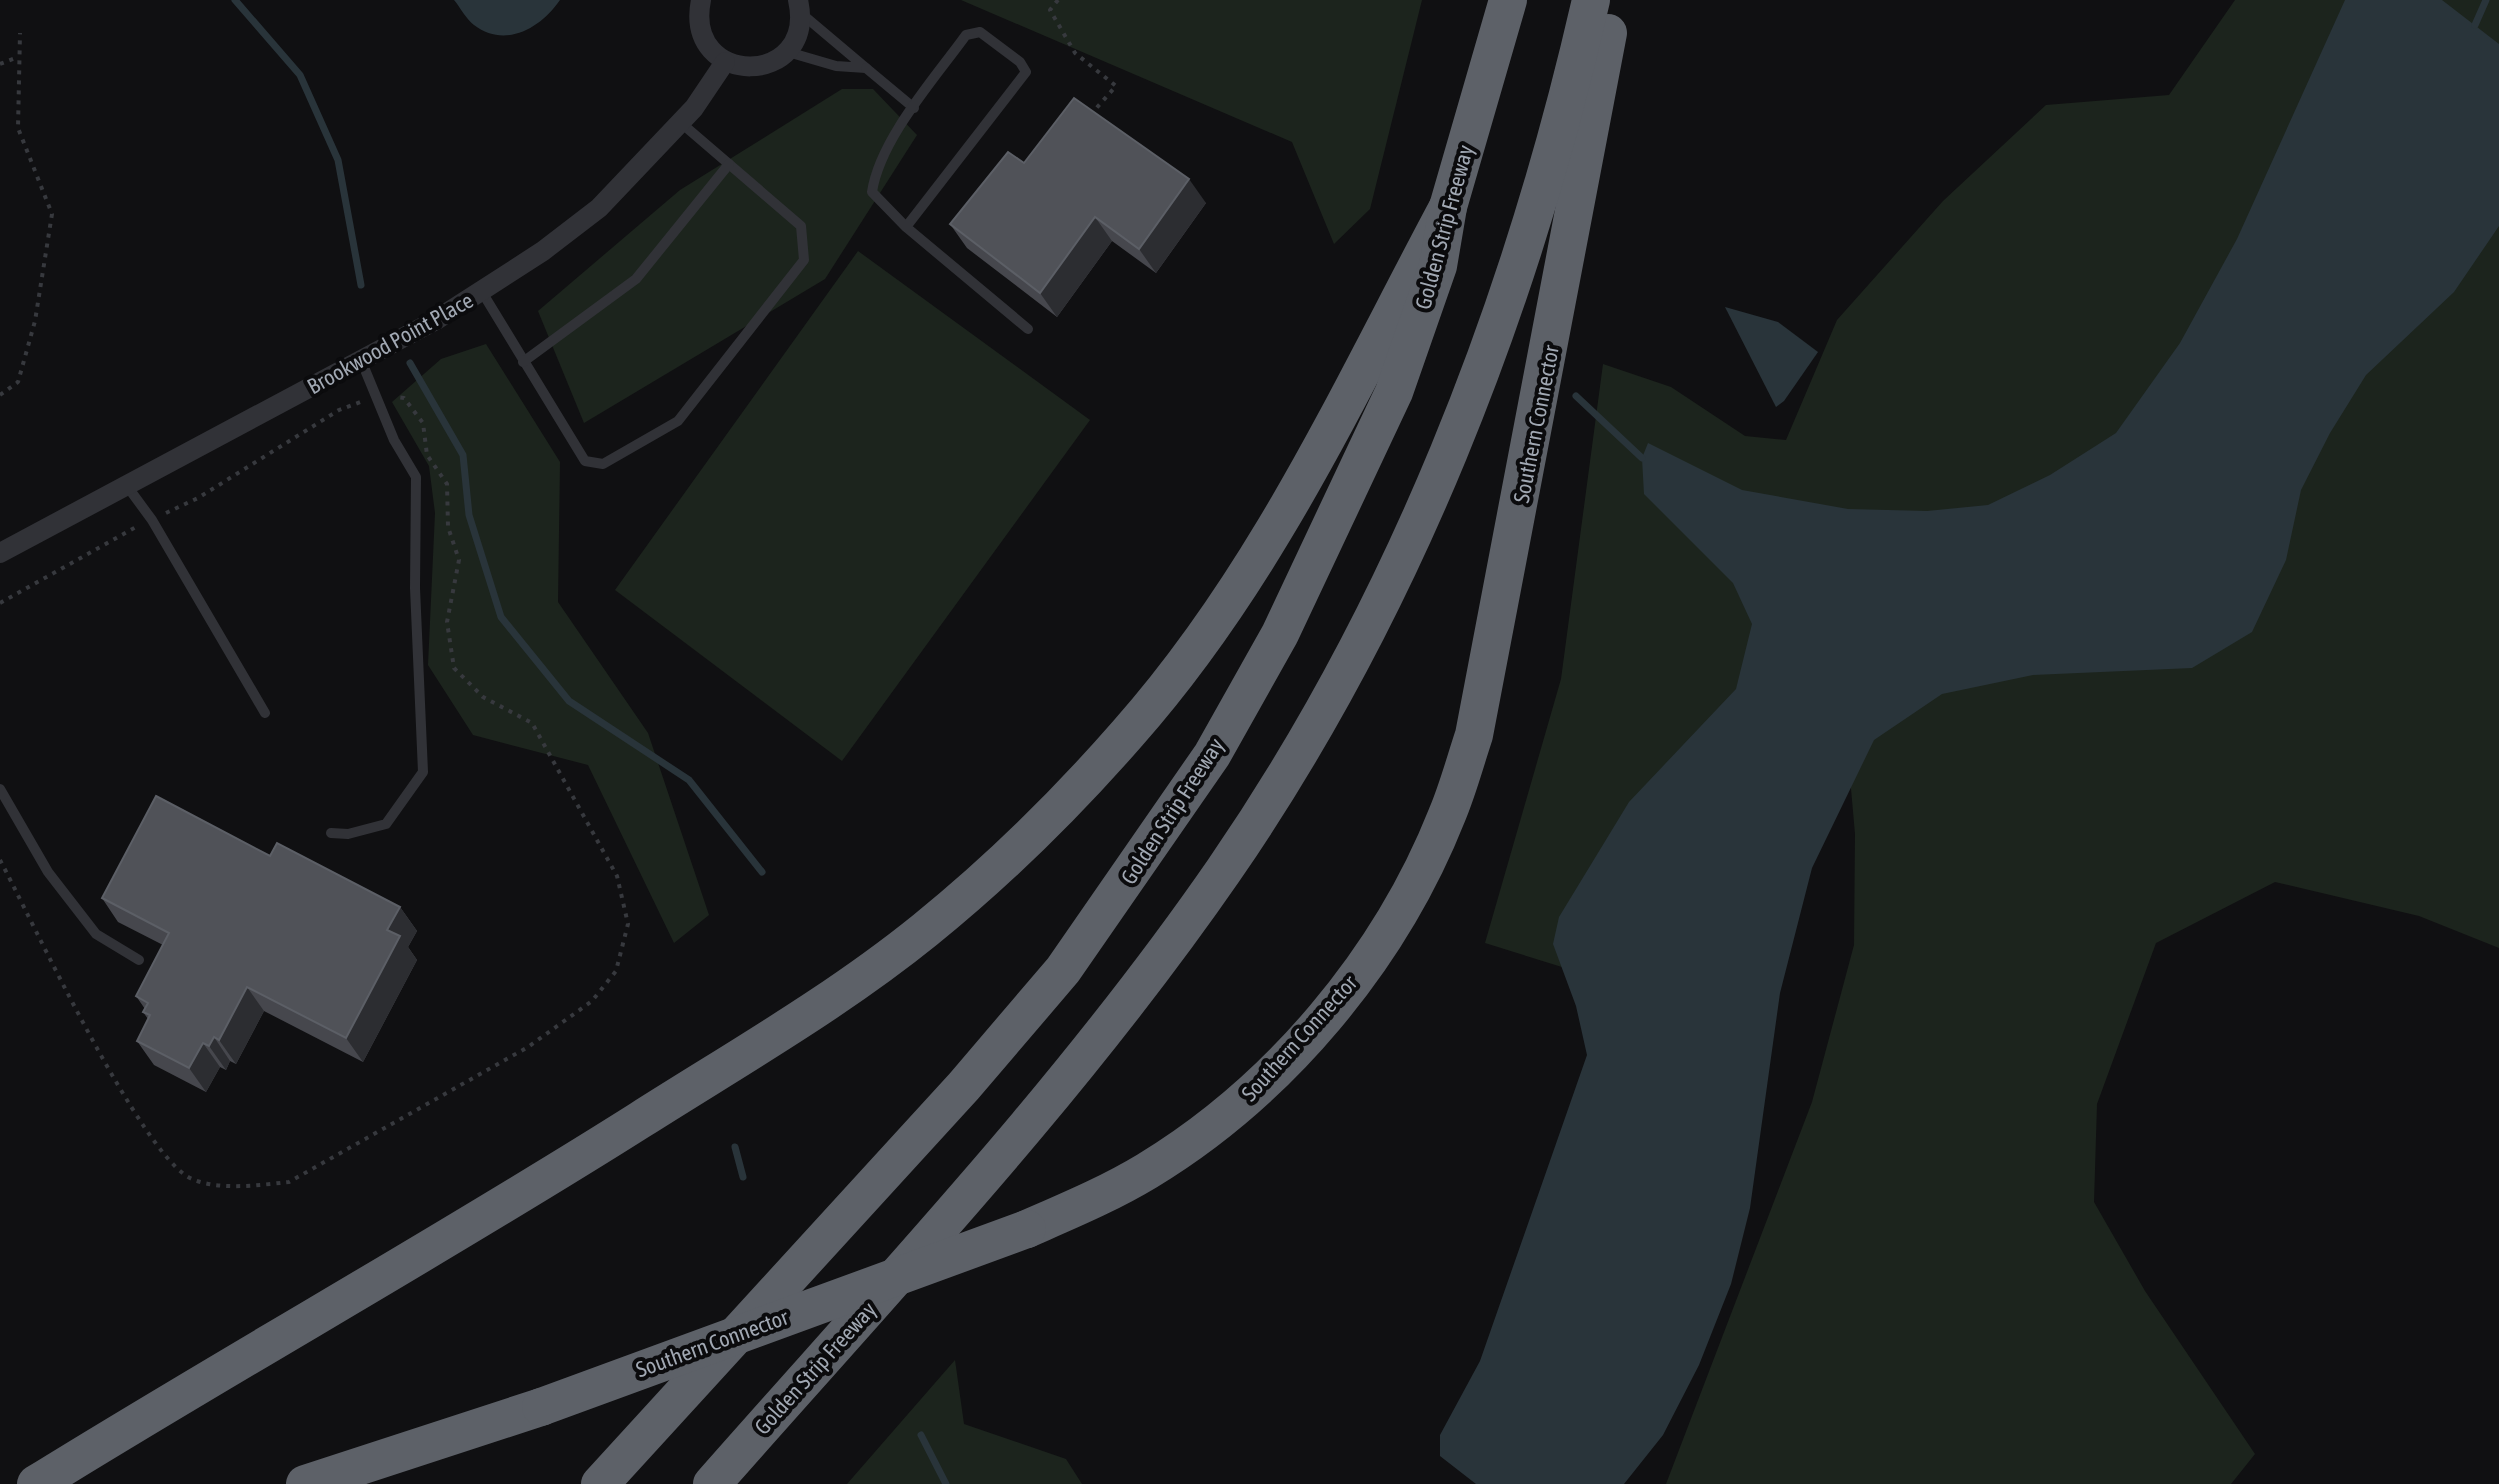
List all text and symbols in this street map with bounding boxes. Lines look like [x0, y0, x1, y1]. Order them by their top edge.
street label: Golden Strip Freeway [1410, 142, 1478, 312]
street label: Brookwood Point Place [303, 287, 477, 399]
street label: Southern Connector [1508, 343, 1564, 505]
street label: Golden Strip Freeway [1115, 733, 1229, 889]
street label: Southern Connector [1236, 970, 1363, 1106]
street label: Golden Strip Freeway [749, 1296, 881, 1440]
street label: Southern Connector [632, 1303, 792, 1383]

